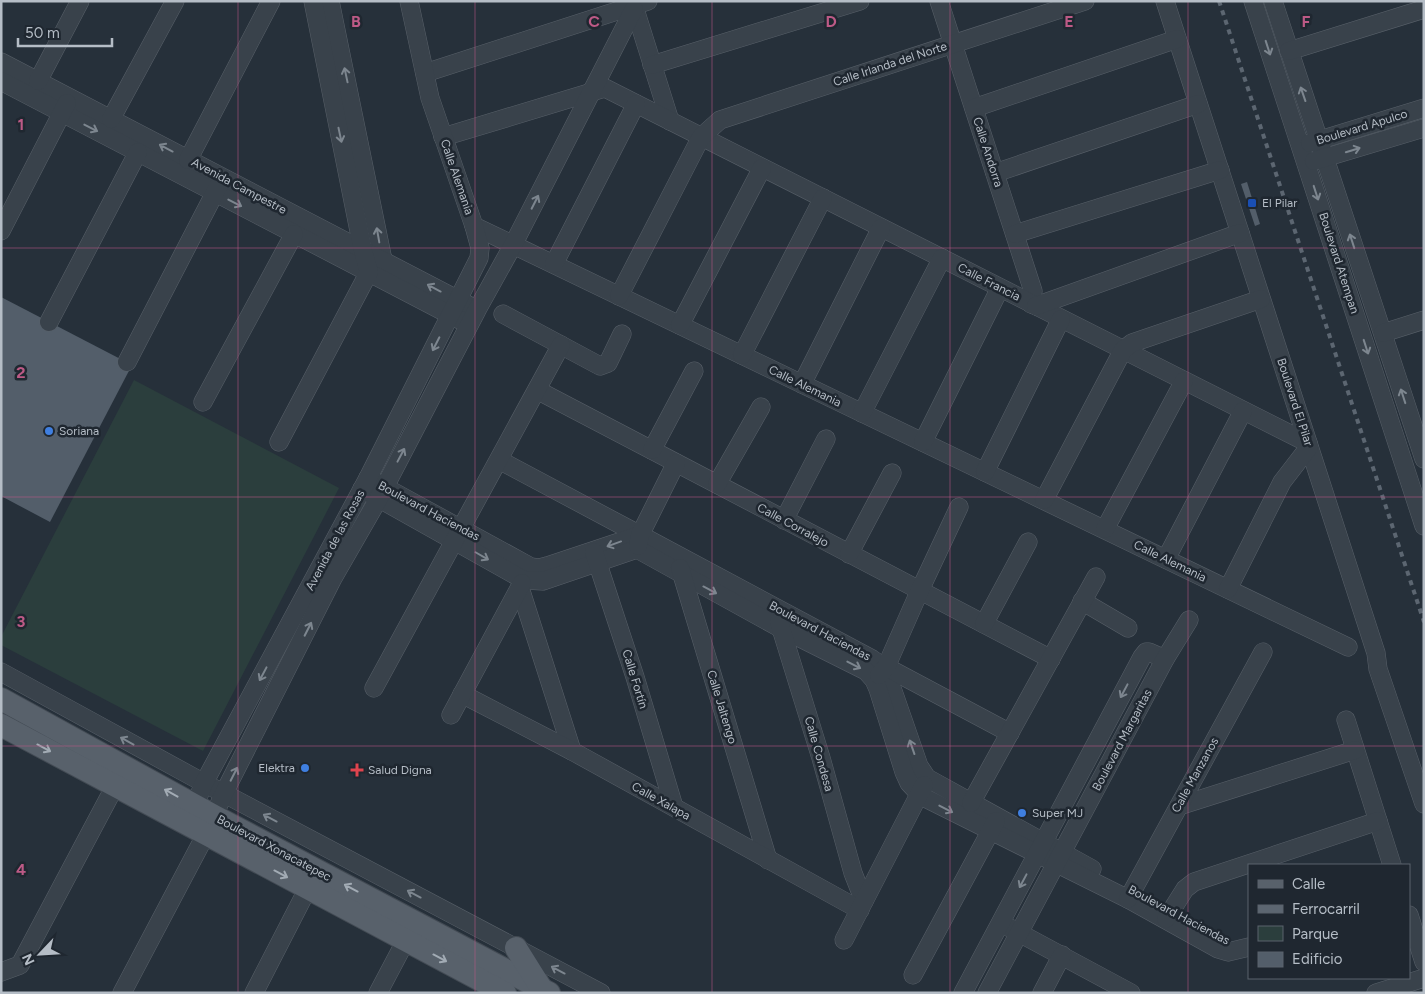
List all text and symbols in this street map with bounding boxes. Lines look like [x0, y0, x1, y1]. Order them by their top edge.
text: B [351, 12, 361, 31]
text: C [588, 12, 600, 31]
text: D [825, 12, 837, 31]
text: E [1064, 12, 1074, 31]
text: F [1302, 12, 1311, 31]
scale bar [18, 15, 111, 47]
text: 50 m [25, 24, 60, 42]
street label: Calle Irlanda del Norte [831, 39, 949, 89]
one-way arrow [1264, 39, 1273, 55]
one-way arrow [340, 68, 350, 84]
one-way arrow [1298, 86, 1308, 102]
street label: Boulevard Apulco [1315, 107, 1409, 147]
text: 1 [18, 115, 24, 134]
street label: Calle Andorra [970, 115, 1006, 189]
one-way arrow [83, 124, 98, 133]
one-way arrow [336, 126, 345, 142]
street label: Calle Alemania [438, 137, 476, 217]
one-way arrow [159, 143, 174, 152]
one-way arrow [1345, 144, 1361, 154]
street label: Avenida Campestre [189, 155, 289, 217]
one-way arrow [1311, 184, 1321, 200]
one-way arrow [530, 194, 540, 209]
place label: El Pilar [1262, 196, 1297, 210]
marker: El Pilar [1246, 197, 1258, 209]
one-way arrow [227, 199, 242, 208]
street label: Boulevard Atempan [1316, 211, 1362, 316]
one-way arrow [373, 227, 383, 243]
one-way arrow [1347, 234, 1357, 250]
street label: Calle Francia [955, 260, 1023, 304]
one-way arrow [427, 283, 442, 292]
one-way arrow [431, 336, 441, 351]
one-way arrow [1362, 339, 1371, 354]
street label: Boulevard El Pilar [1274, 356, 1316, 448]
street label: Calle Alemania [767, 362, 843, 410]
text: 2 [16, 363, 26, 382]
one-way arrow [1398, 388, 1408, 404]
place label: Soriana [59, 424, 99, 438]
marker: Soriana [43, 425, 55, 437]
one-way arrow [397, 448, 406, 463]
street label: Boulevard Haciendas [376, 478, 482, 544]
street label: Avenida de las Rosas [303, 487, 368, 593]
street label: Calle Corralejo [755, 500, 831, 550]
street label: Calle Alemania [1132, 537, 1208, 585]
one-way arrow [607, 540, 622, 549]
one-way arrow [475, 552, 489, 562]
one-way arrow [702, 585, 717, 595]
street label: Boulevard Haciendas [767, 598, 873, 664]
text: 3 [17, 612, 26, 631]
one-way arrow [304, 622, 313, 637]
street label: Calle Fortín [619, 648, 651, 711]
one-way arrow [846, 661, 861, 670]
one-way arrow [258, 666, 268, 681]
street label: Calle Jaltengo [704, 668, 740, 746]
one-way arrow [1119, 684, 1129, 699]
street label: Boulevard Margaritas [1089, 687, 1155, 793]
street label: Calle Condesa [802, 715, 836, 793]
street label: Calle Manzanos [1169, 735, 1222, 815]
one-way arrow [120, 736, 135, 746]
one-way arrow [907, 739, 917, 755]
one-way arrow [37, 744, 51, 754]
place label: Elektra [258, 761, 295, 775]
marker: Elektra [299, 762, 311, 774]
marker: Salud Digna [350, 763, 364, 777]
place label: Salud Digna [368, 763, 432, 777]
one-way arrow [230, 767, 239, 782]
street label: Calle Xalapa [629, 779, 693, 823]
one-way arrow [164, 787, 179, 797]
one-way arrow [938, 805, 953, 814]
place label: Super MJ [1032, 806, 1083, 820]
marker: Super MJ [1016, 807, 1028, 819]
street label: Boulevard Xonacatepec [215, 812, 334, 884]
one-way arrow [263, 813, 278, 823]
text: 4 [16, 860, 26, 879]
legend [1248, 864, 1410, 979]
one-way arrow [273, 869, 288, 879]
one-way arrow [1018, 874, 1028, 889]
text: Calle [1292, 875, 1325, 893]
street label: Boulevard Haciendas [1126, 882, 1232, 948]
one-way arrow [344, 883, 359, 892]
one-way arrow [407, 889, 422, 898]
text: Ferrocarril [1292, 900, 1360, 918]
text: Parque [1292, 925, 1339, 943]
north arrow [15, 929, 65, 979]
text: Edificio [1292, 950, 1343, 968]
text: N [19, 951, 39, 968]
one-way arrow [432, 953, 447, 963]
one-way arrow [550, 965, 565, 975]

